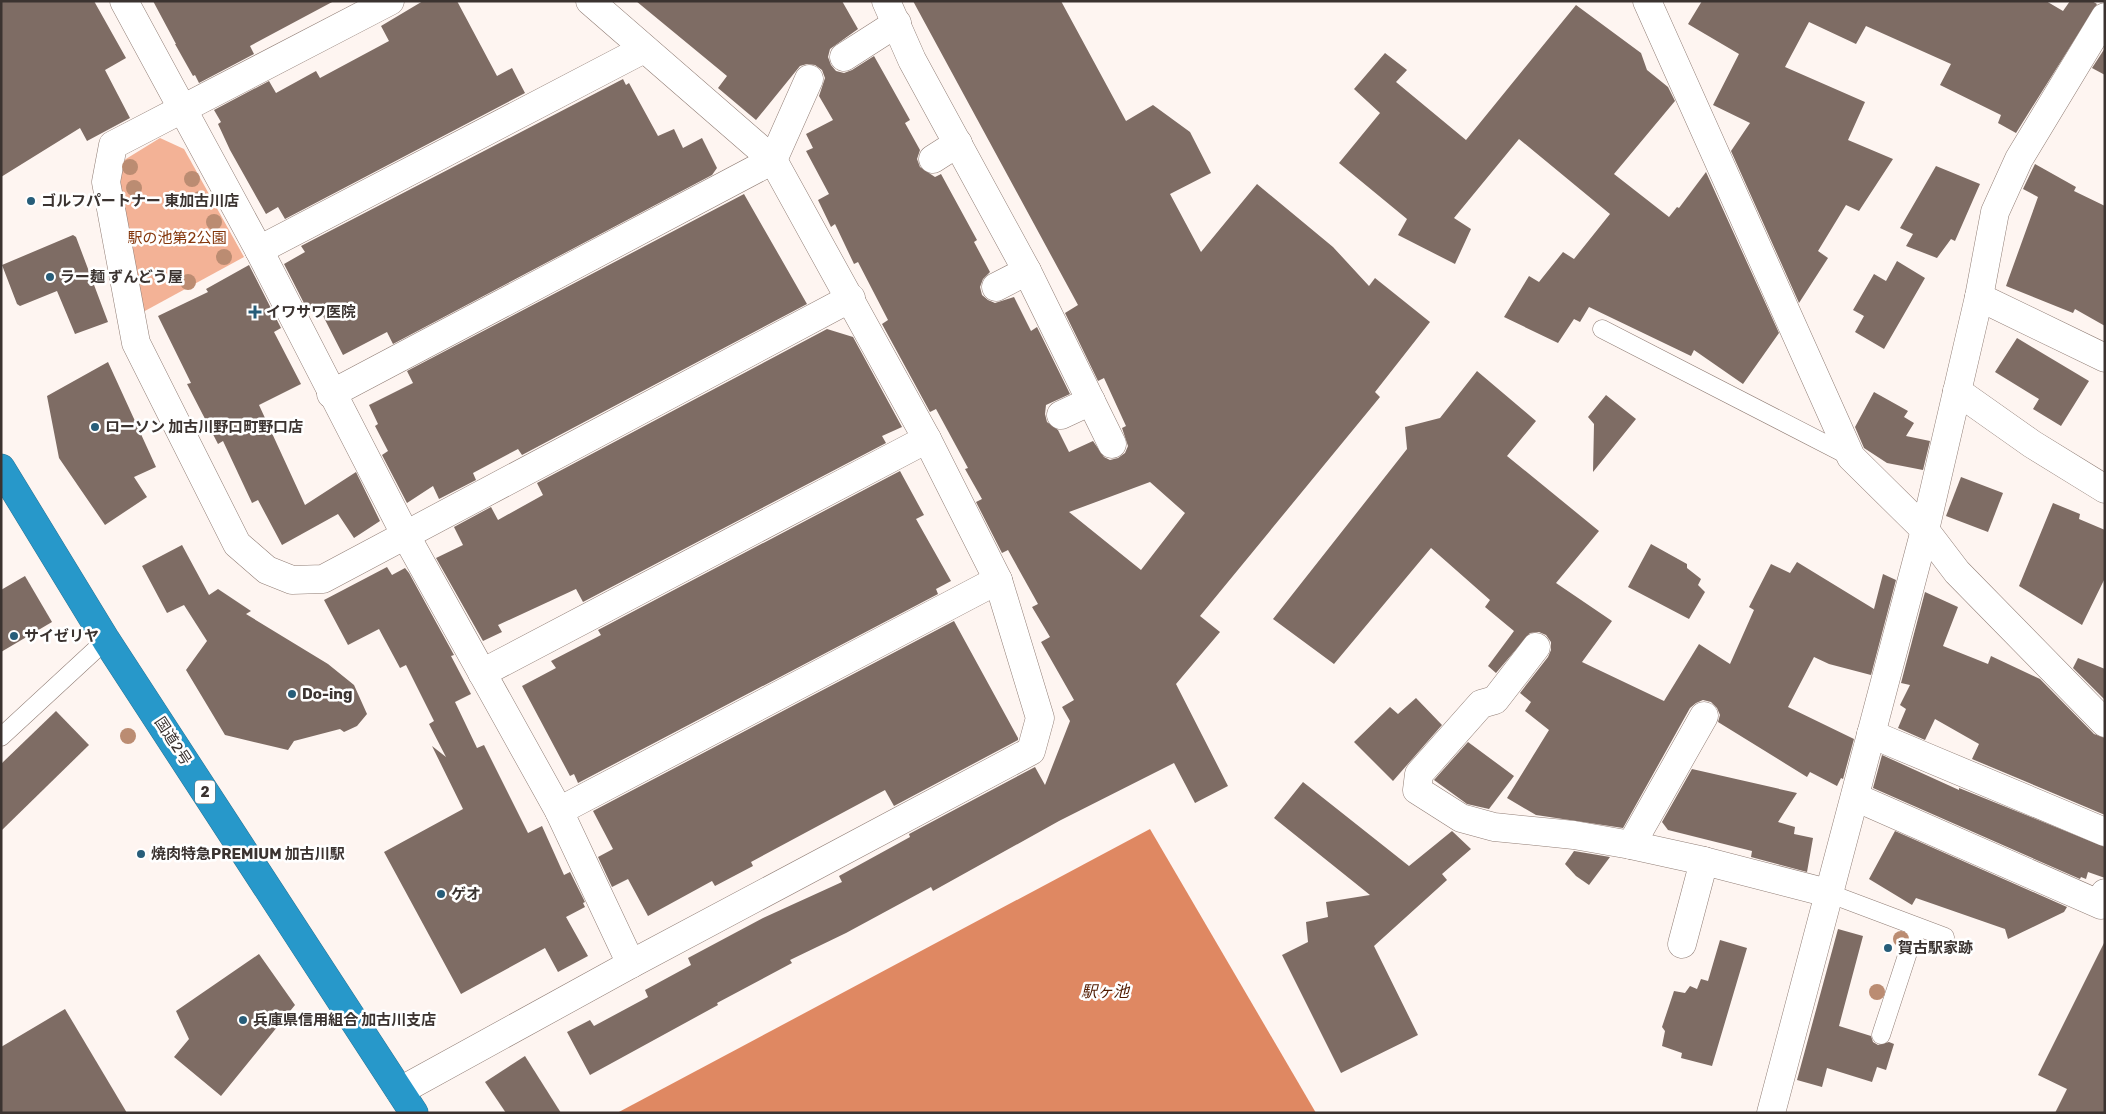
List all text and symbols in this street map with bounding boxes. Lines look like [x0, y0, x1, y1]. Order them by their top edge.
place label: ゴルフパートナー 東加古川店 [41, 192, 239, 210]
marker: ゴルフパートナー 東加古川店 [25, 195, 37, 207]
park label: 駅の池第2公園 [128, 229, 226, 247]
place label: ラー麺 ずんどう屋 [60, 268, 183, 286]
marker: ラー麺 ずんどう屋 [44, 271, 56, 283]
place label: イワサワ医院 [266, 303, 356, 321]
marker: イワサワ医院 [248, 305, 262, 319]
place label: ローソン 加古川野口町野口店 [105, 418, 303, 436]
marker: ローソン 加古川野口町野口店 [89, 421, 101, 433]
place label: サイゼリヤ [24, 627, 99, 645]
marker: サイゼリヤ [8, 630, 20, 642]
place label: Do-ing [302, 685, 353, 703]
marker: Do-ing [286, 688, 298, 700]
street label: 国道2号 [151, 714, 195, 768]
road number: 2 [195, 780, 215, 804]
place label: 焼肉特急PREMIUM 加古川駅 [151, 845, 345, 863]
marker: 焼肉特急PREMIUM 加古川駅 [135, 848, 147, 860]
place label: ゲオ [451, 885, 481, 903]
marker: ゲオ [435, 888, 447, 900]
place label: 賀古駅家跡 [1898, 939, 1973, 957]
marker: 賀古駅家跡 [1882, 942, 1894, 954]
water label: 駅ヶ池 [1081, 982, 1131, 1001]
place label: 兵庫県信用組合 加古川支店 [253, 1011, 436, 1029]
marker: 兵庫県信用組合 加古川支店 [237, 1014, 249, 1026]

